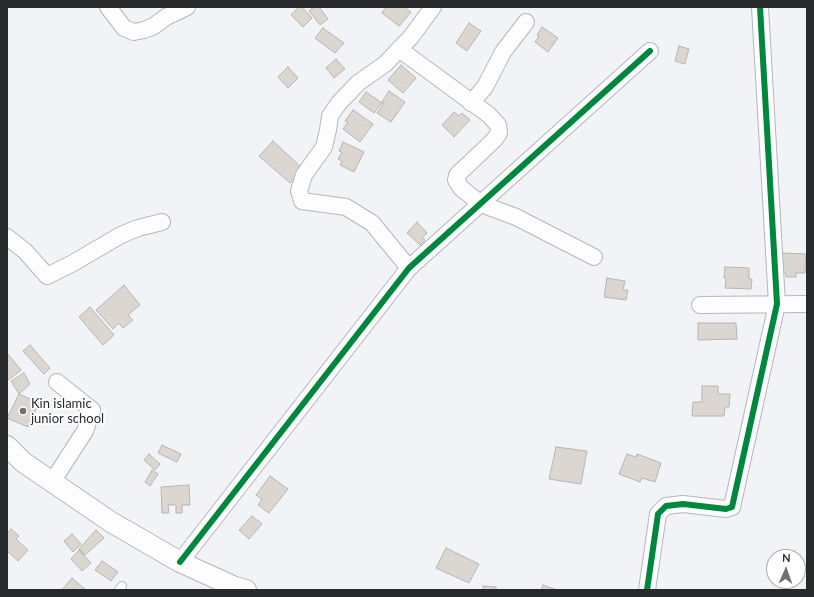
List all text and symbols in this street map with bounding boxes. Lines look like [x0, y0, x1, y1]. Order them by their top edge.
place label: Kin islamic junior school [31, 396, 104, 427]
marker: Kin islamic junior school [18, 406, 28, 416]
north arrow [766, 549, 806, 589]
text: N [782, 551, 791, 564]

